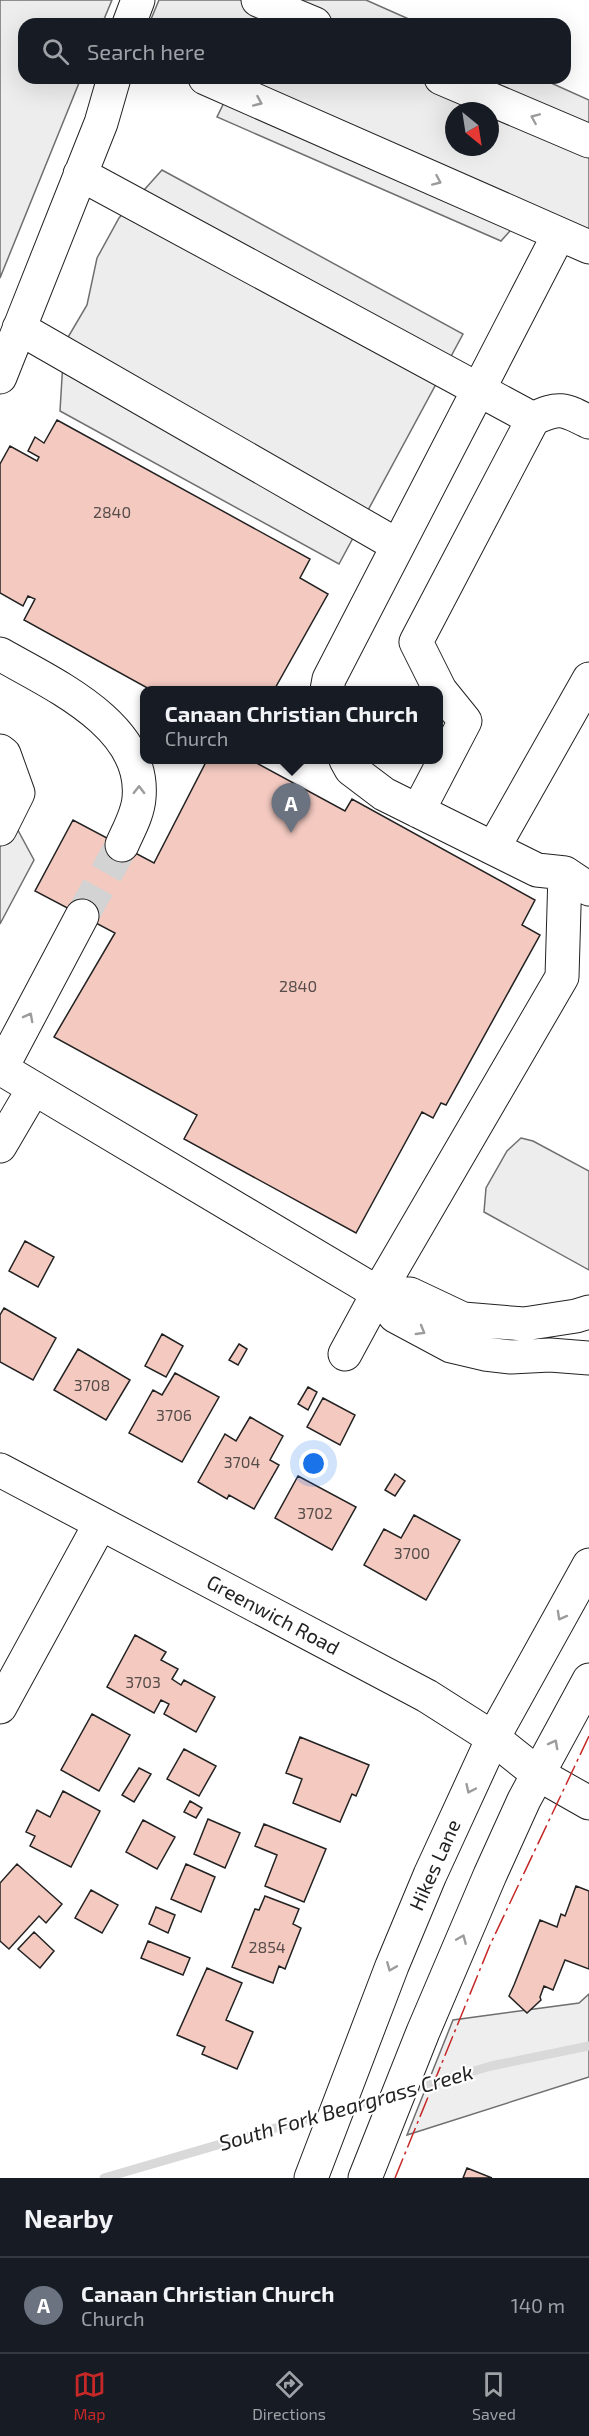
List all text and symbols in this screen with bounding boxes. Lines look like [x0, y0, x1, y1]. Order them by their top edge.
search box [18, 18, 571, 84]
icon: search [39, 35, 72, 68]
text: Search here [87, 38, 205, 64]
one-way arrow [252, 95, 263, 107]
north arrow [445, 102, 499, 156]
one-way arrow [530, 113, 541, 125]
one-way arrow [431, 173, 442, 185]
house number: 2840 [93, 502, 131, 521]
popup [140, 686, 443, 764]
text: Canaan Christian Church [165, 700, 418, 726]
text: Church [165, 726, 228, 750]
pin: A [272, 784, 310, 833]
one-way arrow [133, 786, 145, 795]
house number: 2840 [279, 976, 317, 995]
one-way arrow [22, 1013, 33, 1023]
one-way arrow [415, 1324, 425, 1335]
house number: 3708 [74, 1375, 110, 1394]
house number: 3706 [156, 1405, 192, 1424]
your location [299, 1449, 328, 1478]
house number: 3704 [224, 1452, 260, 1471]
house number: 3702 [297, 1503, 333, 1522]
house number: 3700 [394, 1543, 430, 1562]
street label: Greenwich Road [203, 1569, 344, 1659]
one-way arrow [556, 1610, 568, 1621]
house number: 3703 [125, 1672, 161, 1691]
one-way arrow [547, 1739, 558, 1750]
one-way arrow [465, 1782, 477, 1793]
street label: Hikes Lane [403, 1815, 465, 1914]
one-way arrow [455, 1935, 467, 1946]
house number: 2854 [248, 1937, 286, 1956]
one-way arrow [386, 1962, 399, 1972]
water label: South Fork Beargrass Creek [216, 2058, 476, 2155]
text: Nearby [24, 2202, 113, 2233]
text: Canaan Christian Church [81, 2280, 335, 2306]
text: A [37, 2293, 50, 2317]
text: 140 m [511, 2293, 565, 2317]
text: Church [81, 2306, 145, 2330]
tab: Map [73, 2368, 106, 2423]
tab: Directions [252, 2368, 326, 2423]
tab: Saved [472, 2368, 516, 2423]

